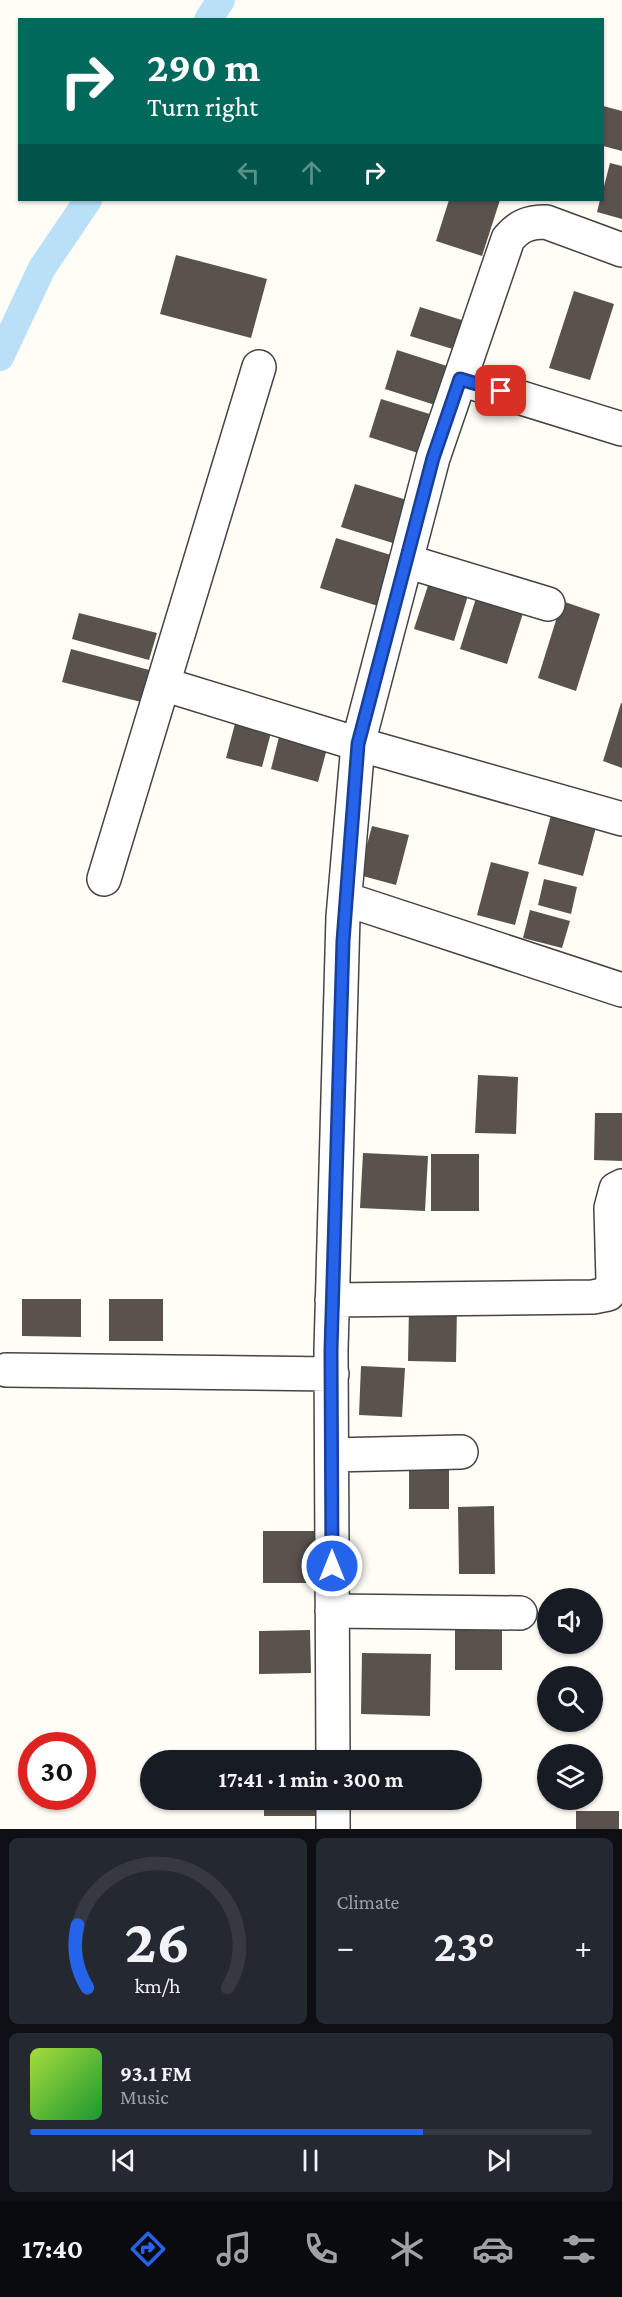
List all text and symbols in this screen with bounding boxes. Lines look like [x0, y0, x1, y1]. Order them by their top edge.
icon: right [48, 42, 126, 120]
text: 290 m [147, 43, 260, 90]
text: Turn right [147, 92, 258, 122]
icon: left [232, 156, 265, 189]
icon: ahead [295, 156, 328, 189]
icon: right [358, 156, 391, 189]
pin [475, 365, 526, 416]
icon: arrive [484, 374, 517, 407]
position arrow [300, 1534, 364, 1598]
map controls [537, 1588, 603, 1810]
button: sound [537, 1588, 603, 1654]
button: search [537, 1666, 603, 1732]
speed limit sign: 30 [18, 1732, 96, 1810]
button: layers [537, 1744, 603, 1810]
text: 17:41 · 1 min · 300 m [219, 1767, 403, 1792]
text: Climate [337, 1891, 399, 1913]
text: 26 [125, 1906, 191, 1975]
text: 23° [433, 1921, 495, 1971]
text: − [337, 1928, 354, 1965]
text: + [575, 1928, 592, 1965]
text: km/h [135, 1974, 181, 1998]
text: 93.1 FM [120, 2061, 192, 2086]
text: Music [120, 2086, 169, 2108]
icon: previous [107, 2144, 140, 2177]
icon: pause [294, 2144, 327, 2177]
icon: next [482, 2144, 515, 2177]
icon: directions [127, 2228, 169, 2270]
icon: music [213, 2228, 255, 2270]
icon: phone [300, 2228, 342, 2270]
icon: climate [386, 2228, 428, 2270]
icon: car [472, 2228, 514, 2270]
icon: filters [558, 2228, 600, 2270]
text: 17:40 [22, 2234, 83, 2264]

